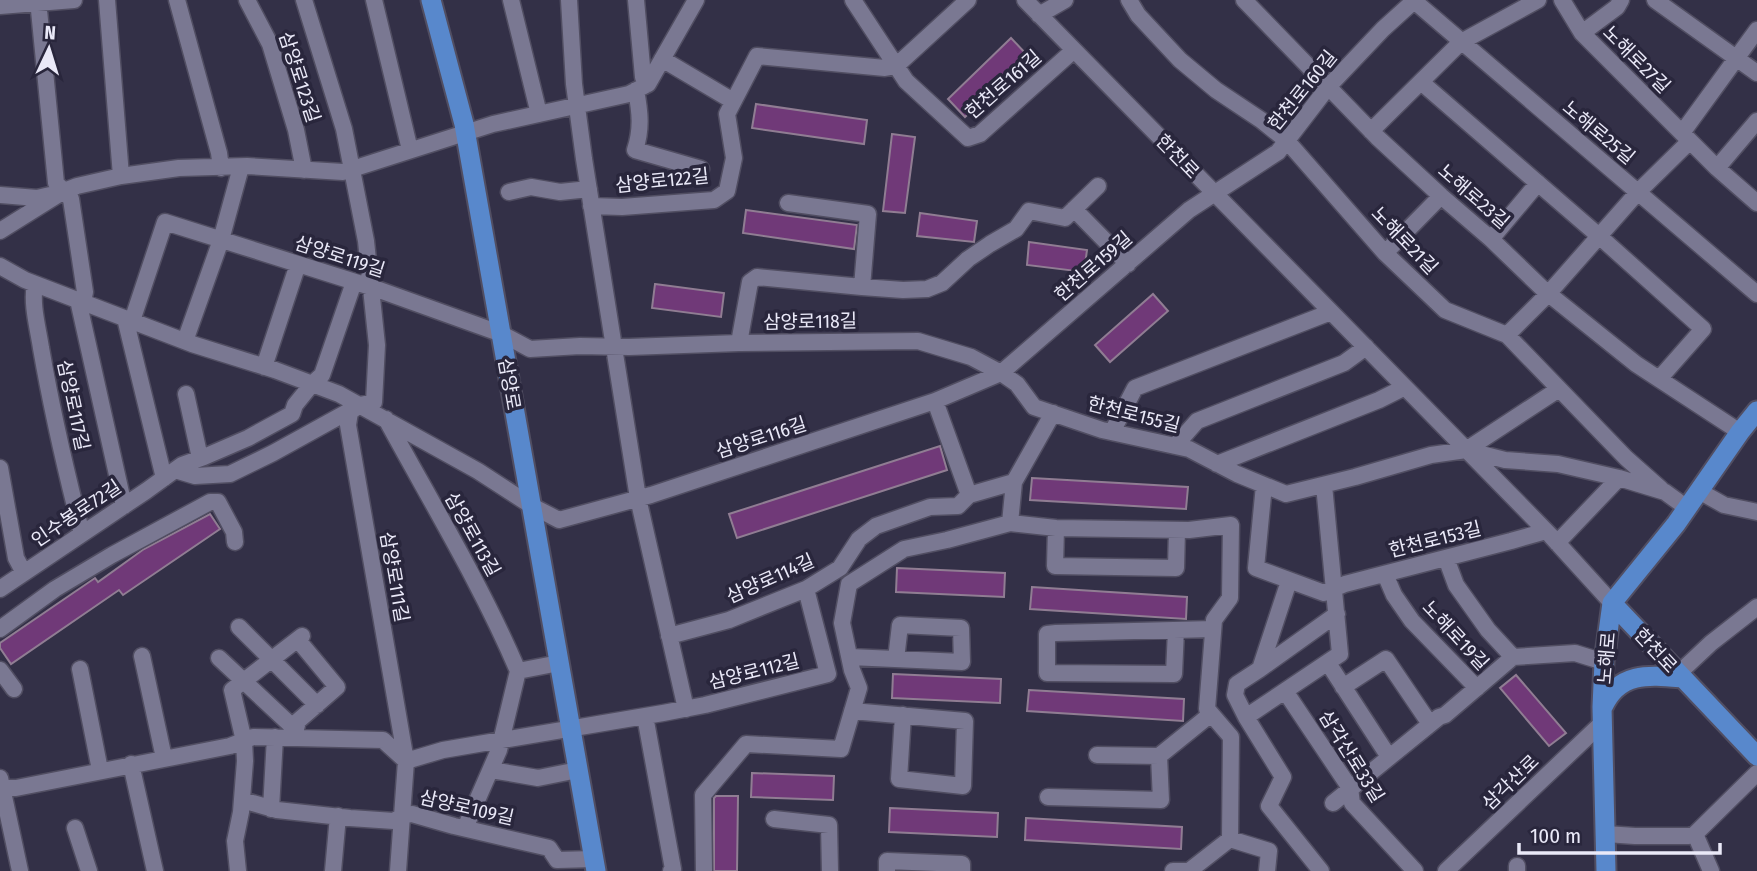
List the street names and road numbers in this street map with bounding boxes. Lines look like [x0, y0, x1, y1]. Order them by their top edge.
street label: 노해로27길 [1598, 21, 1675, 98]
street label: 삼양로123길 [274, 29, 325, 126]
street label: 한천로161길 [961, 45, 1046, 124]
street label: 한천로160길 [1263, 46, 1342, 135]
street label: 노해로25길 [1558, 96, 1639, 169]
street label: 한천로 [1151, 129, 1204, 183]
street label: 노해로23길 [1433, 159, 1514, 234]
street label: 삼양로122길 [614, 164, 710, 197]
street label: 노해로21길 [1367, 202, 1443, 279]
street label: 한천로159길 [1050, 227, 1137, 306]
street label: 삼양로119길 [292, 231, 388, 282]
street label: 삼양로118길 [763, 309, 857, 334]
street label: 삼양로 [494, 356, 525, 412]
street label: 삼양로117길 [53, 358, 94, 453]
street label: 한천로155길 [1085, 392, 1183, 437]
street label: 삼양로116길 [713, 412, 809, 463]
street label: 인수봉로72길 [27, 475, 126, 552]
street label: 삼양로113길 [440, 488, 505, 581]
street label: 한천로153길 [1386, 517, 1484, 562]
street label: 삼양로111길 [375, 530, 414, 624]
street label: 삼양로114길 [723, 549, 818, 608]
street label: 노해로19길 [1418, 596, 1494, 675]
street label: 한천로 [1629, 623, 1682, 677]
street label: 노해로 [1593, 631, 1620, 685]
street label: 삼양로112길 [706, 649, 802, 694]
street label: 삼각산로33길 [1314, 706, 1389, 807]
street label: 삼각산로 [1477, 750, 1543, 815]
street label: 삼양로109길 [417, 785, 516, 830]

